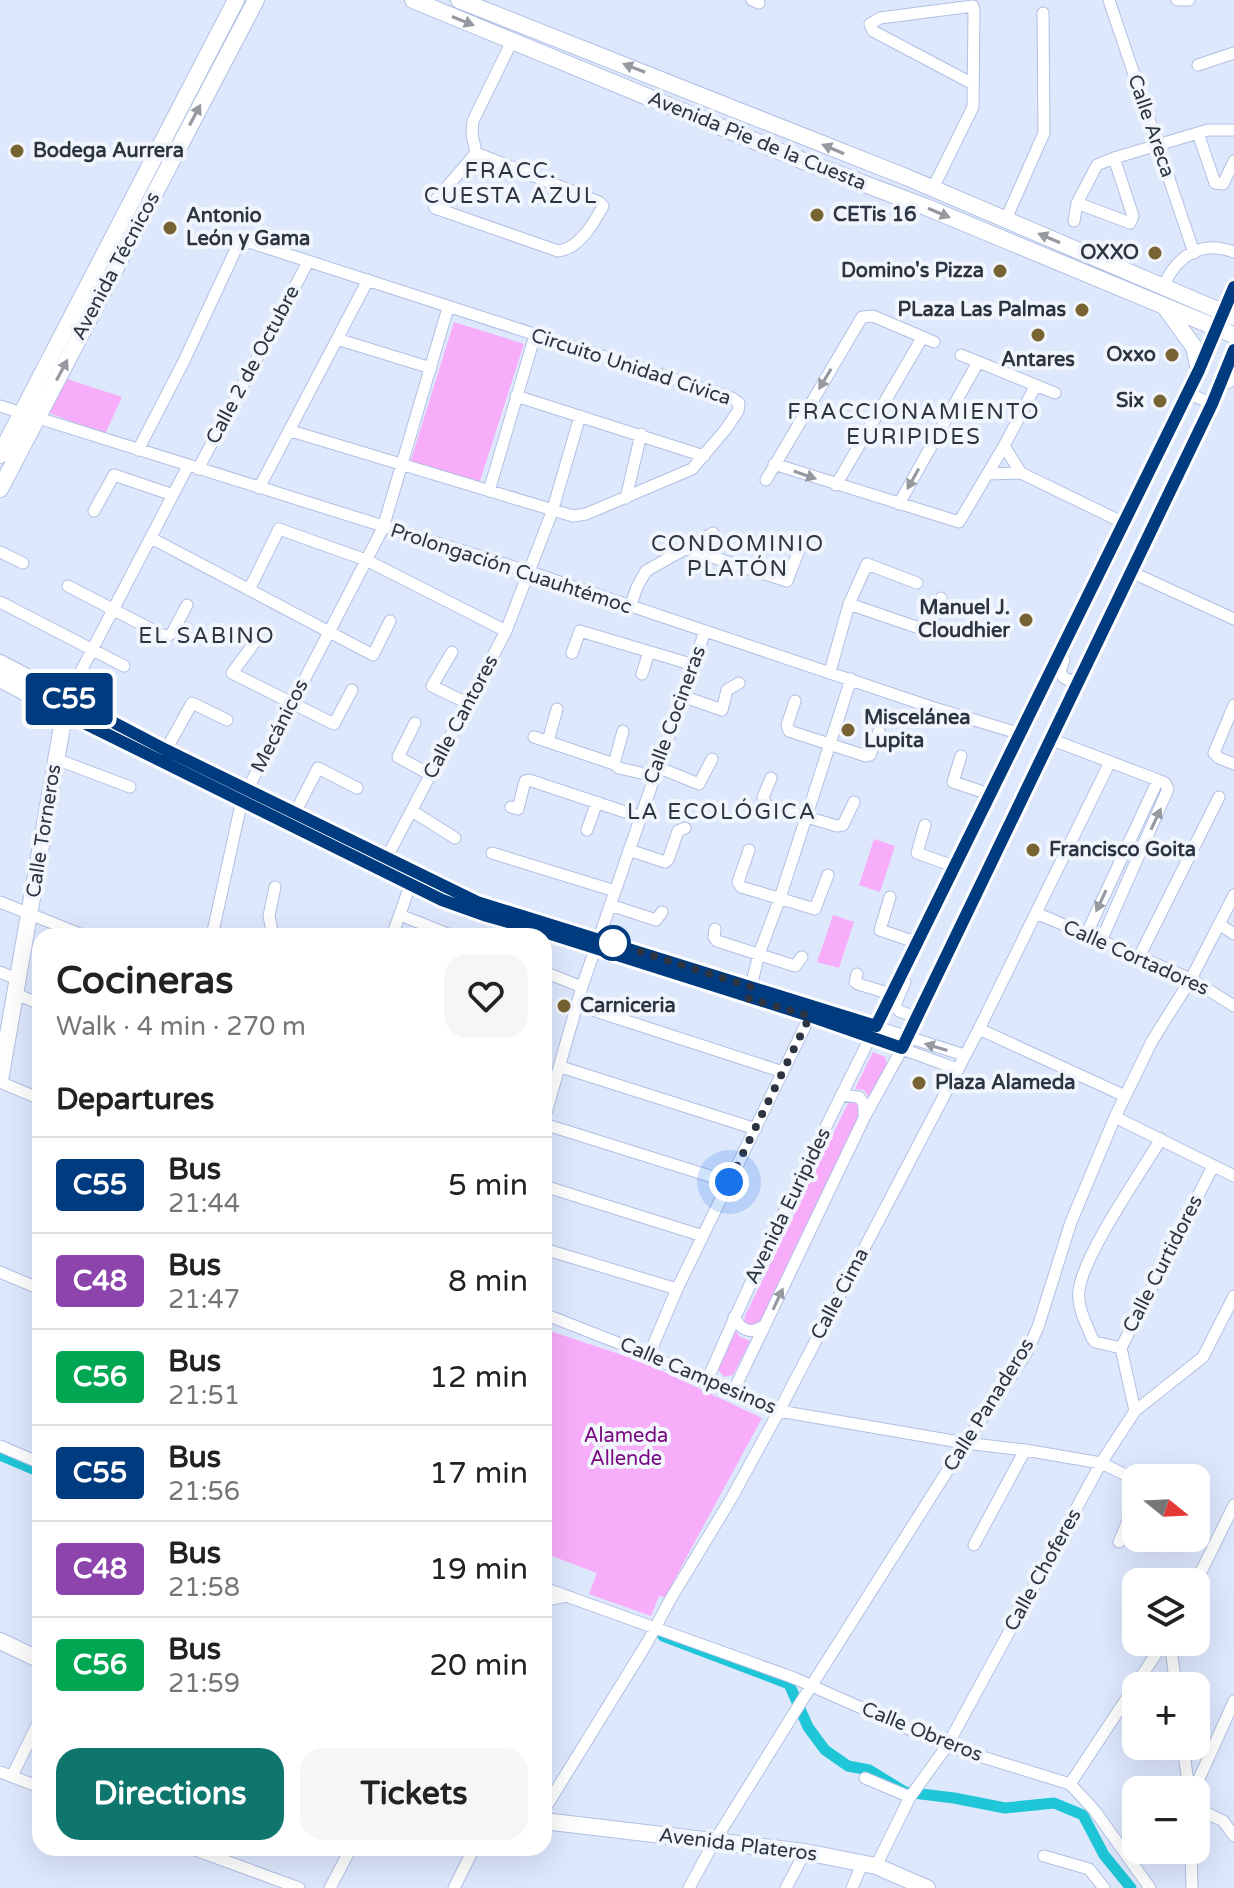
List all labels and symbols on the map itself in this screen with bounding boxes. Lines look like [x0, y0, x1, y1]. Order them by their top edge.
one-way arrow [451, 14, 475, 27]
one-way arrow [622, 61, 646, 74]
street label: Calle Areca [1122, 72, 1180, 180]
street label: Avenida Pie de la Cuesta [644, 86, 870, 196]
one-way arrow [188, 104, 202, 126]
place label: Bodega Aurrera [33, 139, 184, 163]
marker: Bodega Aurrera [8, 142, 26, 160]
one-way arrow [821, 142, 845, 155]
district label: FRACC. CUESTA AZUL [424, 158, 598, 209]
street label: Avenida Técnicos [67, 188, 165, 344]
place label: CETis 16 [833, 203, 917, 227]
place label: Antonio León y Gama [186, 204, 310, 251]
marker: CETis 16 [808, 206, 826, 224]
one-way arrow [927, 206, 951, 219]
marker: Antonio León y Gama [161, 219, 179, 237]
one-way arrow [1037, 231, 1061, 245]
place label: OXXO [1080, 241, 1139, 265]
marker: OXXO [1146, 244, 1164, 262]
place label: Domino's Pizza [841, 259, 984, 283]
marker: Domino's Pizza [991, 262, 1009, 280]
street label: Calle 2 de Octubre [201, 282, 305, 448]
place label: PLaza Las Palmas [898, 298, 1066, 322]
marker: PLaza Las Palmas [1073, 301, 1091, 319]
street label: Circuito Unidad Cívica [528, 323, 734, 411]
marker: Antares [1029, 326, 1047, 344]
place label: Oxxo [1106, 343, 1156, 367]
marker: Oxxo [1163, 346, 1181, 364]
place label: Antares [1001, 348, 1075, 372]
one-way arrow [55, 359, 68, 382]
one-way arrow [818, 368, 832, 390]
place label: Six [1116, 389, 1144, 413]
marker: Six [1151, 392, 1169, 410]
district label: FRACCIONAMIENTO EURIPIDES [787, 399, 1041, 450]
one-way arrow [906, 468, 920, 490]
one-way arrow [793, 469, 817, 481]
street label: Prolongación Cuauhtémoc [387, 519, 635, 619]
district label: CONDOMINIO PLATÓN [651, 531, 825, 582]
place label: Manuel J. Cloudhier [918, 596, 1010, 643]
marker: Manuel J. Cloudhier [1017, 611, 1035, 629]
district label: EL SABINO [138, 623, 276, 649]
street label: Calle Cocineras [639, 643, 711, 787]
street label: Calle Cantores [418, 651, 504, 783]
line badge: C55 [23, 673, 115, 725]
street label: Mecánicos [246, 675, 314, 777]
place label: Miscelánea Lupita [864, 706, 971, 753]
marker: Miscelánea Lupita [839, 721, 857, 739]
street label: Calle Torneros [22, 762, 66, 900]
district label: LA ECOLÓGICA [627, 798, 817, 825]
one-way arrow [1149, 807, 1163, 831]
place label: Francisco Goita [1049, 838, 1196, 862]
marker: Francisco Goita [1024, 841, 1042, 859]
one-way arrow [1094, 890, 1108, 913]
street label: Calle Cortadores [1059, 915, 1213, 1001]
unlabelled marker [596, 926, 630, 960]
place label: Carniceria [580, 994, 676, 1018]
marker: Carniceria [555, 997, 573, 1015]
one-way arrow [924, 1040, 948, 1052]
place label: Plaza Alameda [935, 1071, 1076, 1095]
marker: Plaza Alameda [910, 1074, 928, 1092]
street label: Avenida Euripides [740, 1124, 836, 1288]
your location [709, 1162, 749, 1202]
street label: Calle Curtidores [1118, 1191, 1208, 1337]
street label: Calle Cima [806, 1244, 874, 1344]
one-way arrow [771, 1287, 785, 1310]
street label: Calle Campesinos [616, 1332, 780, 1420]
street label: Calle Panaderos [938, 1334, 1040, 1476]
park label: Alameda Allende [584, 1424, 668, 1471]
north arrow [1122, 1464, 1210, 1552]
street label: Calle Choferes [999, 1505, 1087, 1635]
street label: Calle Obreros [858, 1697, 986, 1767]
street label: Avenida Plateros [657, 1823, 819, 1867]

